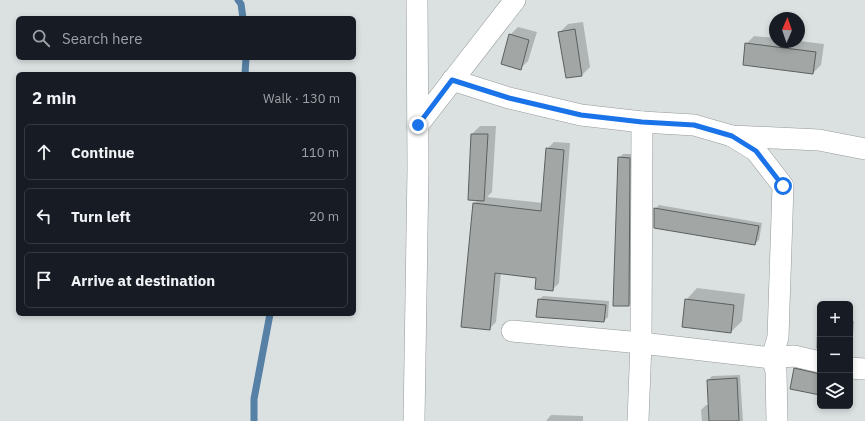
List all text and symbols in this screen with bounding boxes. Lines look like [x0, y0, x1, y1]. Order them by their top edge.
north arrow [769, 12, 805, 48]
search box [16, 16, 356, 60]
icon: search [30, 27, 52, 49]
text: Search here [62, 29, 142, 48]
text: 2 min [32, 87, 76, 109]
text: Walk · 130 m [263, 90, 340, 107]
route end [409, 116, 427, 134]
icon: ahead [33, 141, 55, 163]
text: Continue [71, 143, 135, 162]
text: 110 m [301, 144, 339, 161]
route start [774, 177, 792, 195]
icon: left [33, 205, 55, 227]
text: Turn left [71, 207, 131, 226]
text: 20 m [309, 208, 339, 225]
icon: arrive [33, 269, 55, 291]
text: Arrive at destination [71, 271, 215, 290]
map controls [817, 301, 853, 409]
button: + [817, 301, 853, 337]
button: − [817, 337, 853, 373]
button: layers [817, 373, 853, 409]

